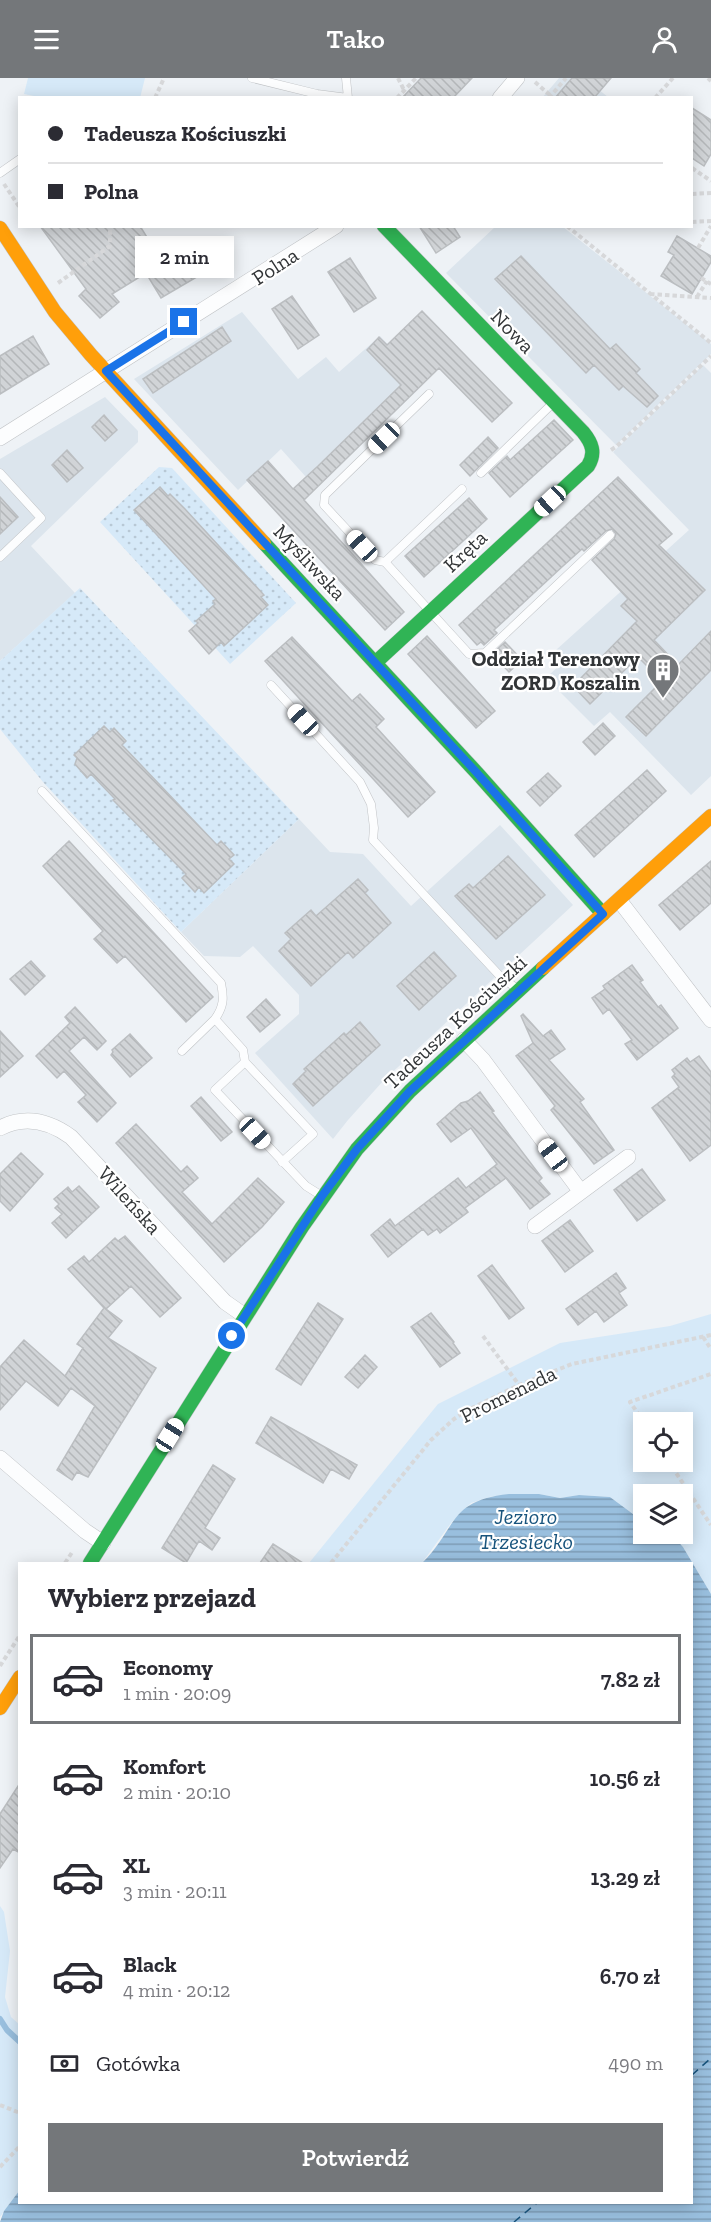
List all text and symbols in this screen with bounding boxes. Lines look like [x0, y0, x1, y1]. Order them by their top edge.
icon: menu [30, 23, 63, 56]
text: Tako [326, 23, 385, 55]
icon: person [648, 23, 681, 56]
text: Tadeusza Kościuszki [84, 120, 286, 147]
text: Polna [84, 178, 139, 205]
callout: 2 min [134, 235, 234, 277]
street label: Polna [247, 242, 303, 290]
text: 2 min [160, 245, 209, 269]
street label: Nowa [486, 304, 540, 358]
route end [170, 308, 197, 335]
car [365, 419, 403, 457]
car [531, 482, 569, 520]
street label: Myśliwska [269, 519, 351, 605]
street label: Kręta [438, 525, 492, 577]
car [343, 527, 381, 565]
place label: Oddział Terenowy ZORD Koszalin [472, 646, 641, 695]
building icon: Oddział Terenowy ZORD Koszalin [645, 652, 681, 699]
car [284, 701, 322, 739]
street label: Tadeusza Kościuszki [379, 949, 532, 1094]
car [236, 1114, 274, 1152]
car [535, 1135, 571, 1175]
street label: Wileńska [93, 1161, 167, 1239]
route start [218, 1322, 245, 1349]
street label: Promenada [456, 1360, 560, 1428]
map controls [633, 1412, 693, 1544]
button: locate [633, 1412, 693, 1472]
car [153, 1415, 187, 1455]
button: layers [633, 1484, 693, 1544]
water label: Jezioro Trzesiecko [479, 1503, 573, 1555]
text: Wybierz przejazd [48, 1582, 256, 1614]
icon: car [51, 1652, 105, 1706]
text: Economy [123, 1654, 213, 1681]
text: 7.82 zł [601, 1666, 660, 1693]
text: 1 min · 20:09 [123, 1681, 231, 1705]
icon: car [51, 1751, 105, 1805]
text: Komfort [123, 1753, 206, 1780]
text: 10.56 zł [589, 1765, 660, 1792]
text: 2 min · 20:10 [123, 1780, 231, 1804]
icon: car [51, 1850, 105, 1904]
text: XL [123, 1852, 150, 1879]
text: 13.29 zł [591, 1864, 660, 1891]
text: 3 min · 20:11 [123, 1879, 227, 1903]
icon: car [51, 1949, 105, 2003]
text: Black [123, 1951, 177, 1978]
text: 6.70 zł [600, 1963, 660, 1990]
text: 4 min · 20:12 [123, 1978, 230, 2002]
icon: cash [48, 2047, 81, 2080]
text: Gotówka [96, 2050, 180, 2077]
text: 490 m [608, 2051, 663, 2075]
button: Potwierdź [48, 2123, 663, 2192]

